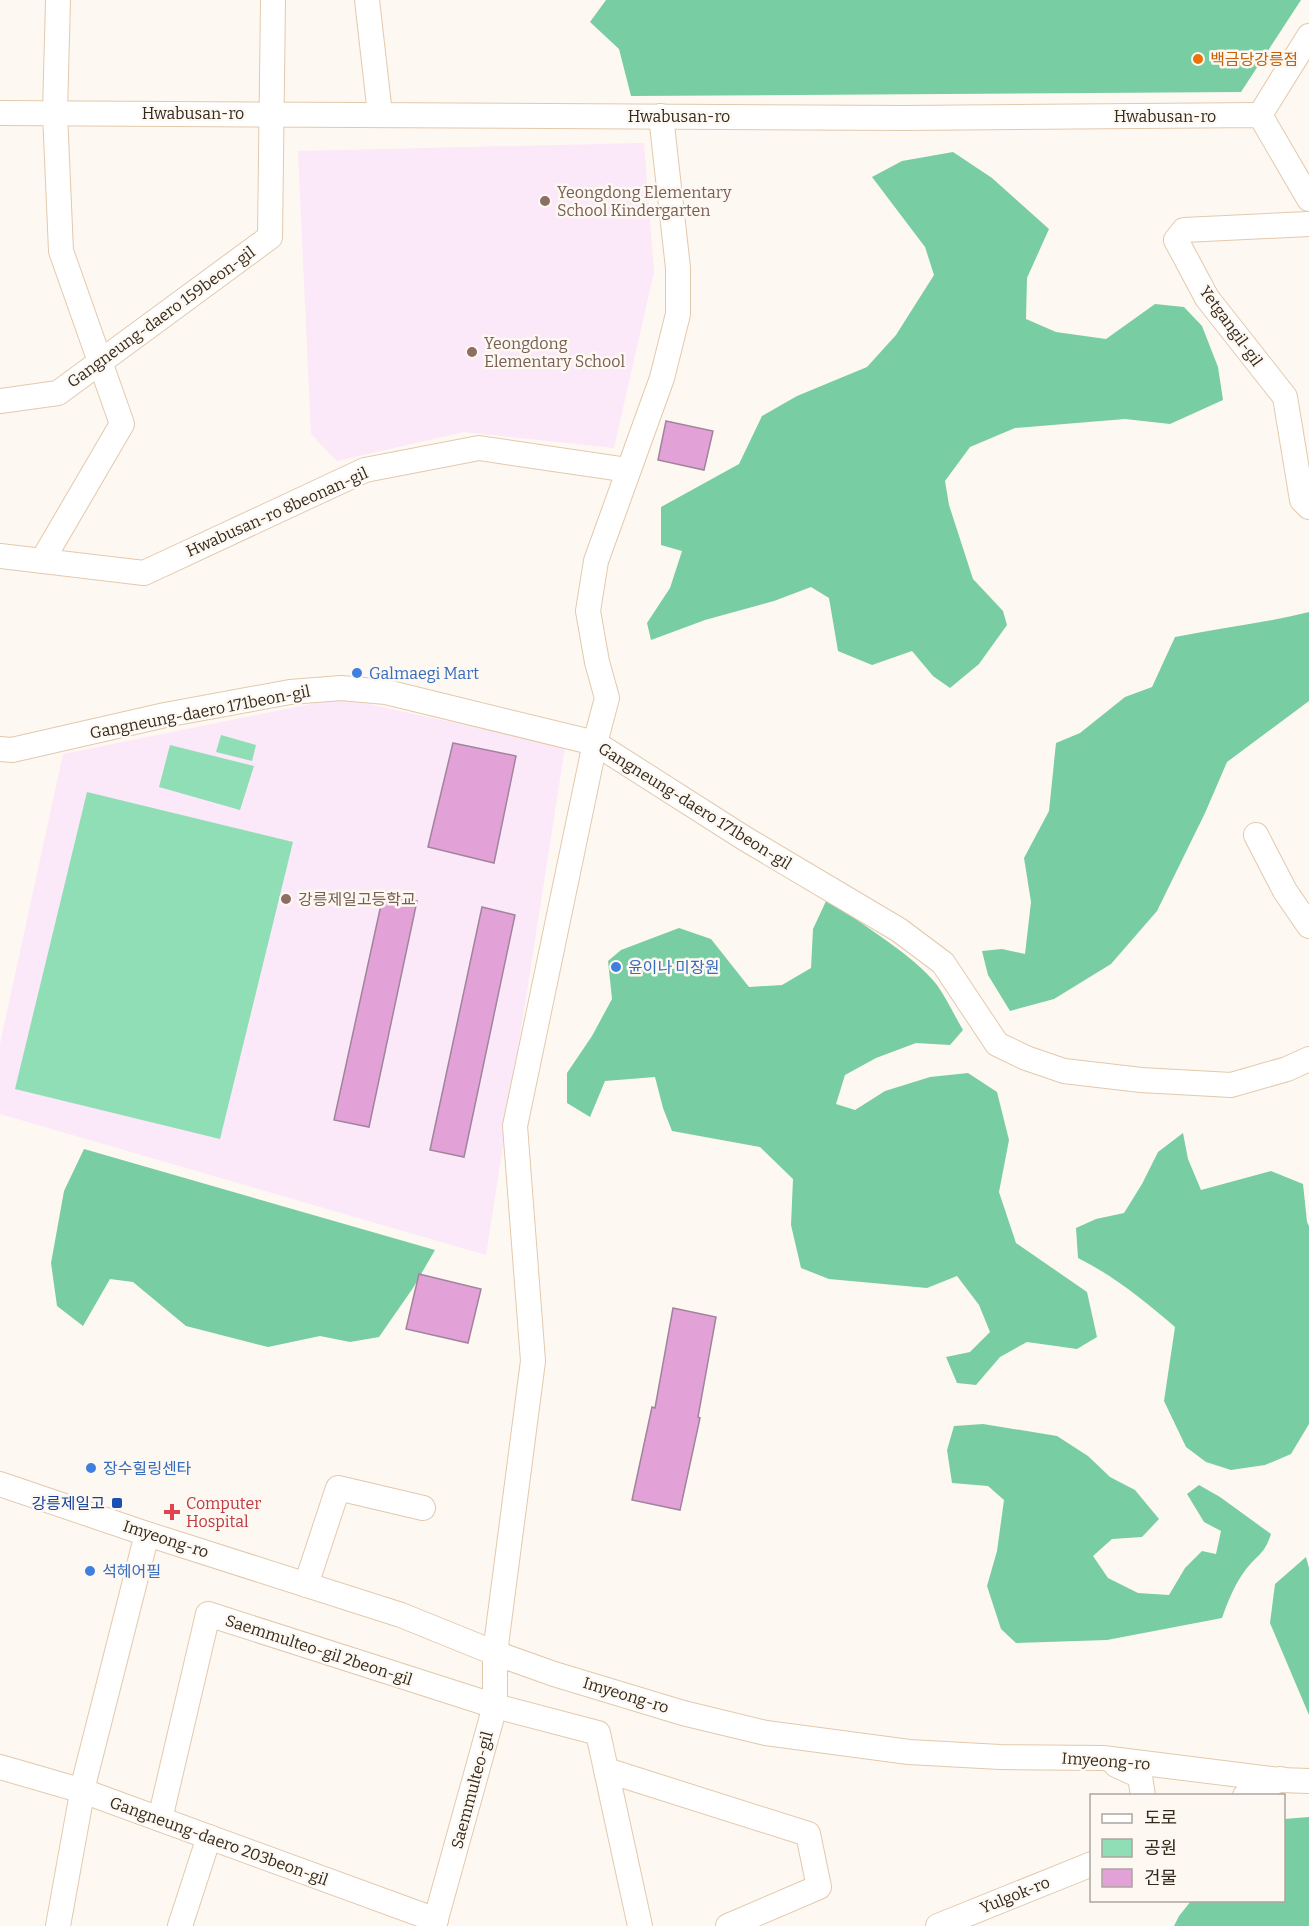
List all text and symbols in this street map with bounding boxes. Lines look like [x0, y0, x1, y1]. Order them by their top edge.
place label: 백금당강릉점 [1210, 50, 1298, 69]
marker: 백금당강릉점 [1191, 52, 1205, 66]
street label: Hwabusan-ro [142, 104, 244, 123]
street label: Hwabusan-ro [628, 107, 730, 126]
street label: Hwabusan-ro [1114, 107, 1216, 126]
place label: Yeongdong Elementary School Kindergarten [557, 183, 732, 220]
marker: Yeongdong Elementary School Kindergarten [538, 194, 552, 208]
street label: Gangneung-daero 159beon-gil [63, 242, 259, 391]
street label: Yetgangil-gil [1196, 282, 1267, 370]
place label: Yeongdong Elementary School [484, 334, 625, 371]
marker: Yeongdong Elementary School [465, 345, 479, 359]
street label: Hwabusan-ro 8beonan-gil [183, 463, 371, 561]
place label: Galmaegi Mart [369, 664, 479, 683]
marker: Galmaegi Mart [350, 666, 364, 680]
street label: Gangneung-daero 171beon-gil [88, 681, 312, 743]
street label: Gangneung-daero 171beon-gil [595, 739, 795, 874]
place label: 강릉제일고등학교 [298, 890, 416, 909]
marker: 강릉제일고등학교 [279, 892, 293, 906]
place label: 윤이나 미장원 [628, 958, 720, 977]
marker: 윤이나 미장원 [609, 960, 623, 974]
place label: 장수힐링센타 [103, 1459, 192, 1478]
marker: 장수힐링센타 [84, 1461, 98, 1475]
place label: 강릉제일고 [31, 1494, 105, 1513]
place label: Computer Hospital [186, 1494, 261, 1531]
marker: 강릉제일고 [110, 1496, 124, 1510]
marker: Computer Hospital [163, 1503, 181, 1521]
street label: Imyeong-ro [121, 1516, 211, 1562]
place label: 석헤어필 [102, 1562, 161, 1581]
marker: 석헤어필 [83, 1564, 97, 1578]
street label: Saemmulteo-gil 2beon-gil [223, 1611, 415, 1689]
street label: Imyeong-ro [581, 1673, 671, 1717]
street label: Saemmulteo-gil [447, 1729, 497, 1851]
street label: Imyeong-ro [1061, 1748, 1151, 1774]
street label: Gangneung-daero 203beon-gil [107, 1793, 331, 1890]
legend [1090, 1794, 1285, 1902]
text: 도로 [1144, 1807, 1177, 1829]
text: 공원 [1144, 1837, 1177, 1859]
text: 건물 [1144, 1867, 1177, 1889]
street label: Yulgok-ro [977, 1872, 1053, 1918]

